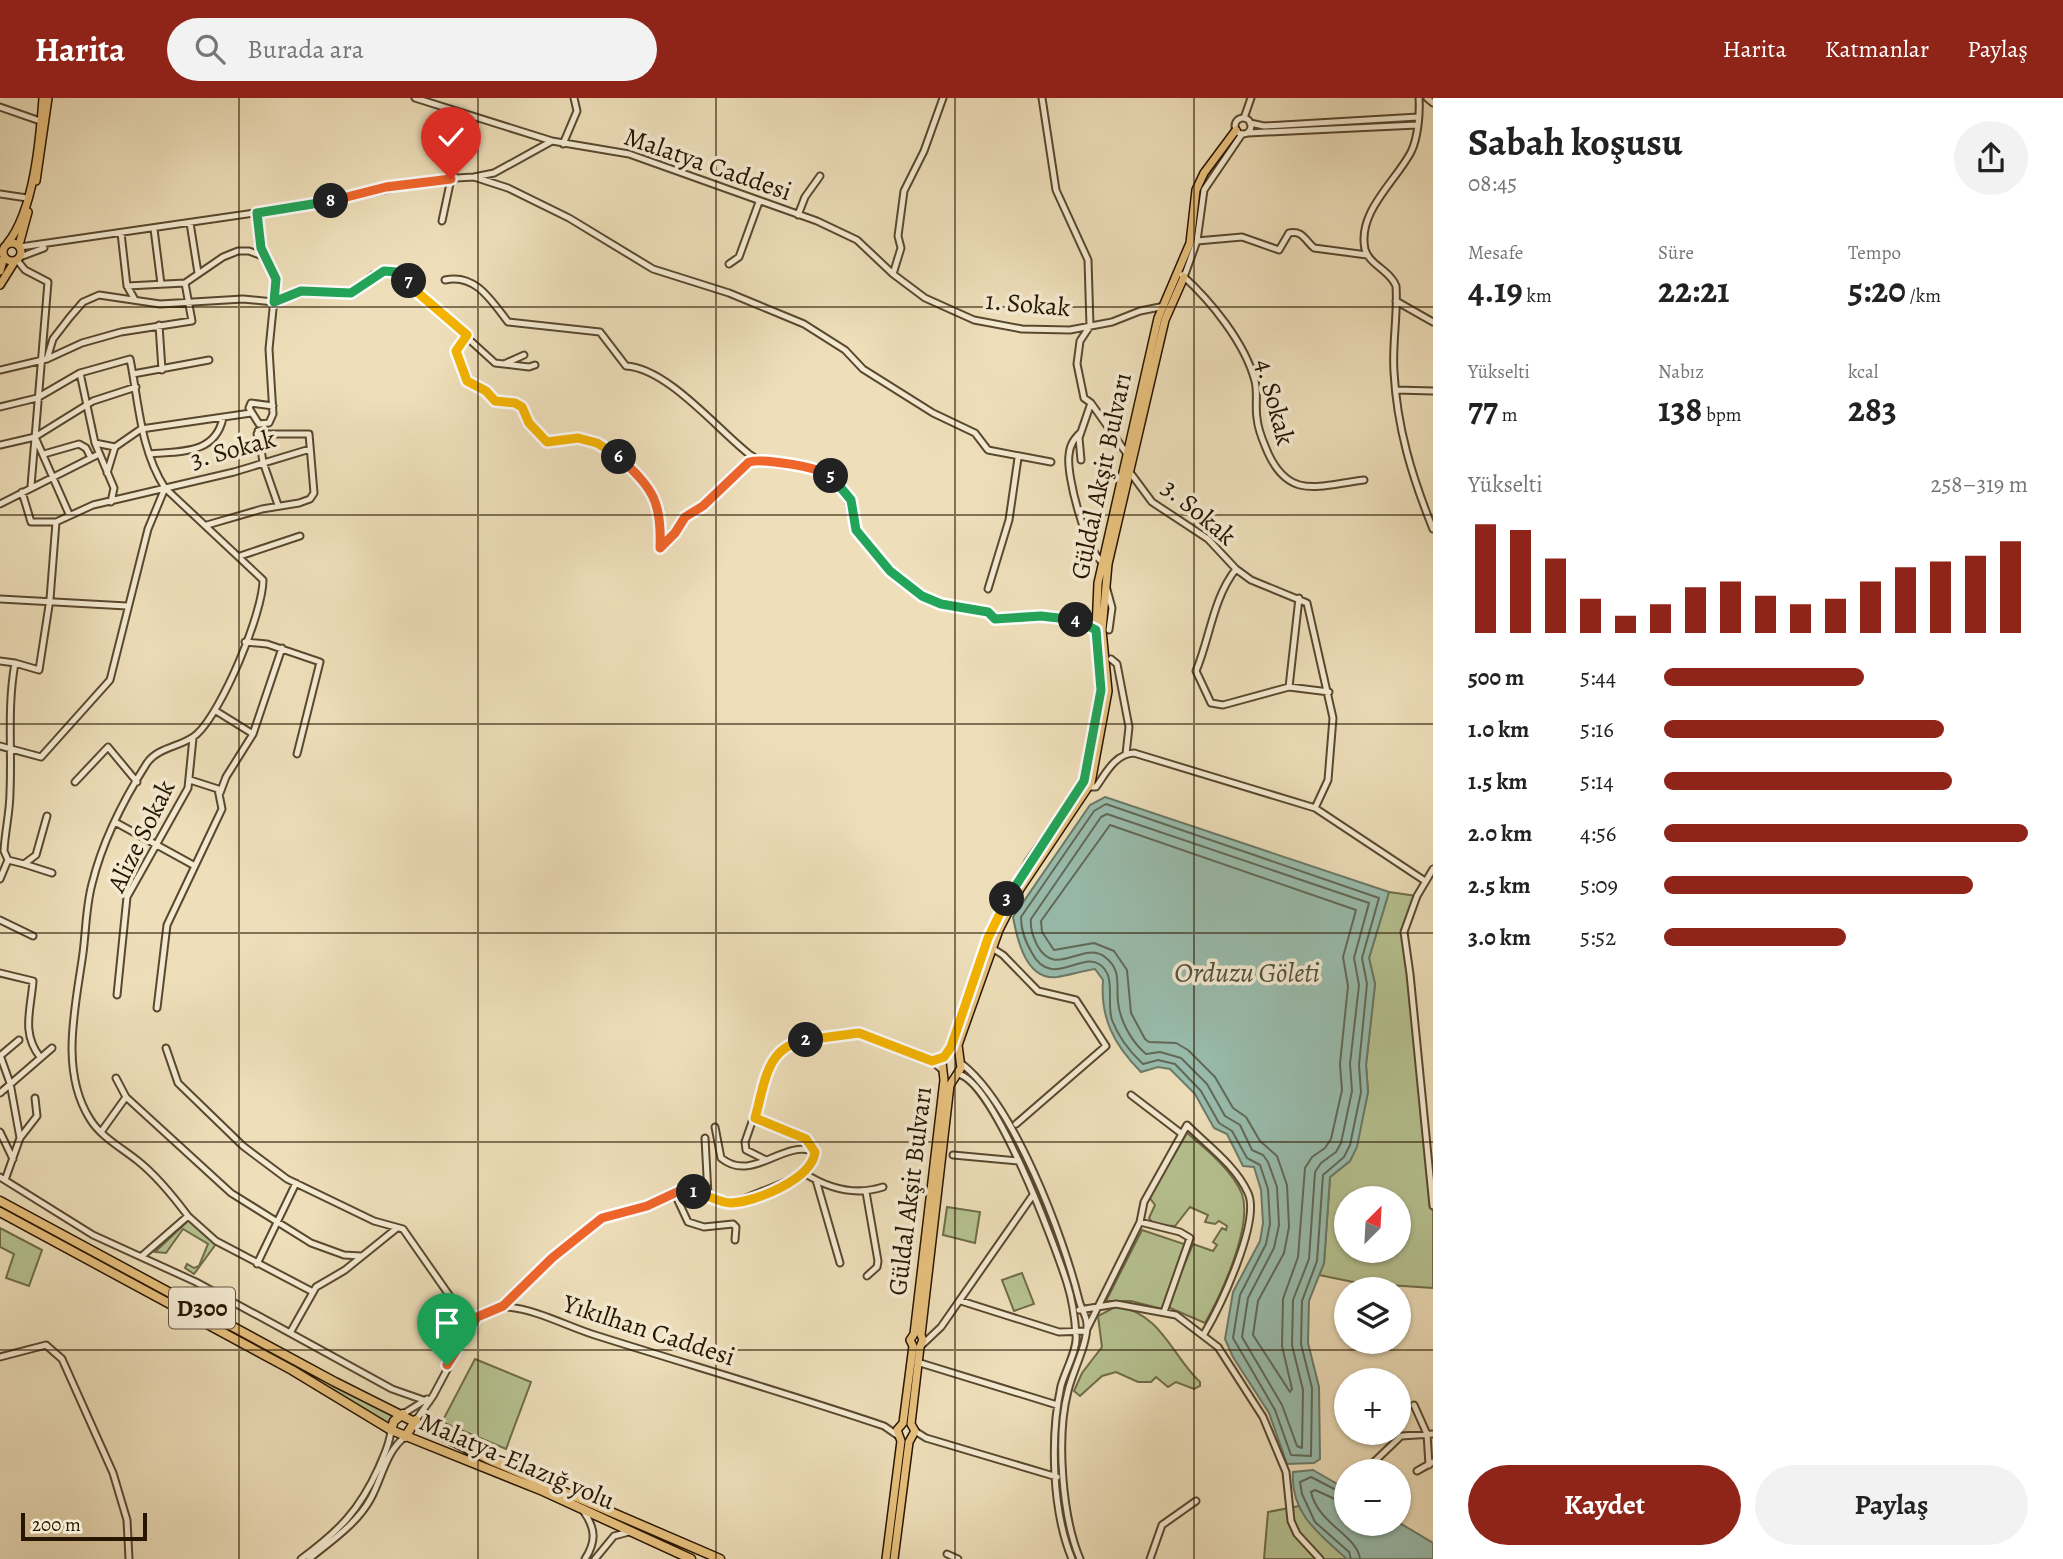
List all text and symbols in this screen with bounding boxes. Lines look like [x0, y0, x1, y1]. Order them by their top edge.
search box [167, 18, 657, 81]
text: Harita [35, 27, 125, 72]
icon: search [191, 30, 229, 68]
text: Burada ara [247, 32, 364, 67]
text: Harita [1723, 33, 1787, 65]
text: Katmanlar [1825, 33, 1929, 65]
text: Paylaş [1967, 33, 2028, 65]
pin [421, 107, 481, 179]
text: Sabah koşusu [1468, 116, 1682, 168]
icon: check [432, 118, 470, 156]
street label: Malatya Caddesi [620, 119, 796, 209]
button: share [1954, 121, 2028, 195]
text: 08:45 [1468, 168, 1517, 199]
pin: 8 [314, 184, 348, 218]
text: 8 [326, 187, 335, 213]
text: Mesafe [1468, 240, 1523, 266]
text: Süre [1658, 240, 1694, 266]
text: Tempo [1848, 240, 1901, 266]
pin: 7 [392, 264, 426, 298]
text: 4.19 [1468, 266, 1523, 314]
text: 22:21 [1658, 266, 1730, 314]
text: 5:20 [1848, 266, 1906, 314]
text: 7 [404, 267, 413, 293]
street label: 1. Sokak [984, 283, 1072, 325]
text: km [1523, 283, 1552, 309]
text: /km [1906, 283, 1941, 309]
street label: 4. Sokak [1247, 355, 1303, 449]
text: Yükselti [1468, 359, 1530, 385]
text: Nabız [1658, 359, 1704, 385]
text: kcal [1848, 359, 1878, 385]
street label: Güldal Akşit Bulvarı [1062, 369, 1140, 583]
text: 77 [1468, 385, 1498, 433]
text: 138 [1658, 385, 1702, 433]
text: 283 [1848, 385, 1897, 433]
text: m [1498, 402, 1517, 428]
text: bpm [1702, 402, 1742, 428]
street label: 3. Sokak [186, 421, 280, 477]
pin: 6 [602, 440, 636, 474]
text: 6 [614, 443, 623, 469]
pin: 5 [814, 458, 848, 494]
text: 5 [826, 462, 835, 488]
text: Yükselti [1468, 469, 1543, 500]
text: 258–319 m [1930, 469, 2028, 500]
street label: 3. Sokak [1154, 471, 1244, 553]
pin: 4 [1058, 602, 1094, 638]
text: 4 [1071, 606, 1080, 632]
text: 500 m [1468, 662, 1524, 693]
text: 5:44 [1580, 662, 1616, 693]
text: 1.0 km [1468, 714, 1529, 745]
text: 5:16 [1580, 714, 1614, 745]
text: 1.5 km [1468, 766, 1528, 797]
text: 5:14 [1580, 766, 1614, 797]
street label: Alize Sokak [98, 774, 183, 899]
text: 2.0 km [1468, 818, 1532, 849]
text: 4:56 [1580, 818, 1616, 849]
text: 2.5 km [1468, 870, 1530, 901]
text: 5:09 [1580, 870, 1618, 901]
pin: 3 [990, 882, 1024, 916]
text: 3 [1002, 885, 1011, 911]
text: 3.0 km [1468, 922, 1531, 953]
text: 5:52 [1580, 922, 1616, 953]
water label: Orduzu Göleti [1174, 954, 1320, 992]
pin: 2 [788, 1023, 824, 1058]
text: 2 [801, 1026, 810, 1052]
street label: Güldal Akşit Bulvarı [880, 1084, 940, 1298]
pin: 1 [676, 1174, 712, 1210]
text: 1 [690, 1178, 697, 1204]
north arrow [1334, 1186, 1410, 1264]
map controls [1334, 1186, 1411, 1536]
button: layers [1334, 1277, 1411, 1354]
street label: Yıkılhan Caddesi [557, 1285, 740, 1374]
road number: D300 [169, 1288, 235, 1328]
pin [417, 1293, 477, 1365]
icon: arrive [428, 1304, 466, 1342]
button: + [1334, 1368, 1411, 1445]
street label: Malatya-Elazığ yolu [414, 1404, 621, 1518]
button: − [1334, 1459, 1411, 1536]
button: Kaydet [1468, 1465, 1741, 1545]
button: Paylaş [1755, 1465, 2028, 1545]
scale bar [21, 1510, 147, 1542]
text: 200 m [32, 1512, 81, 1538]

